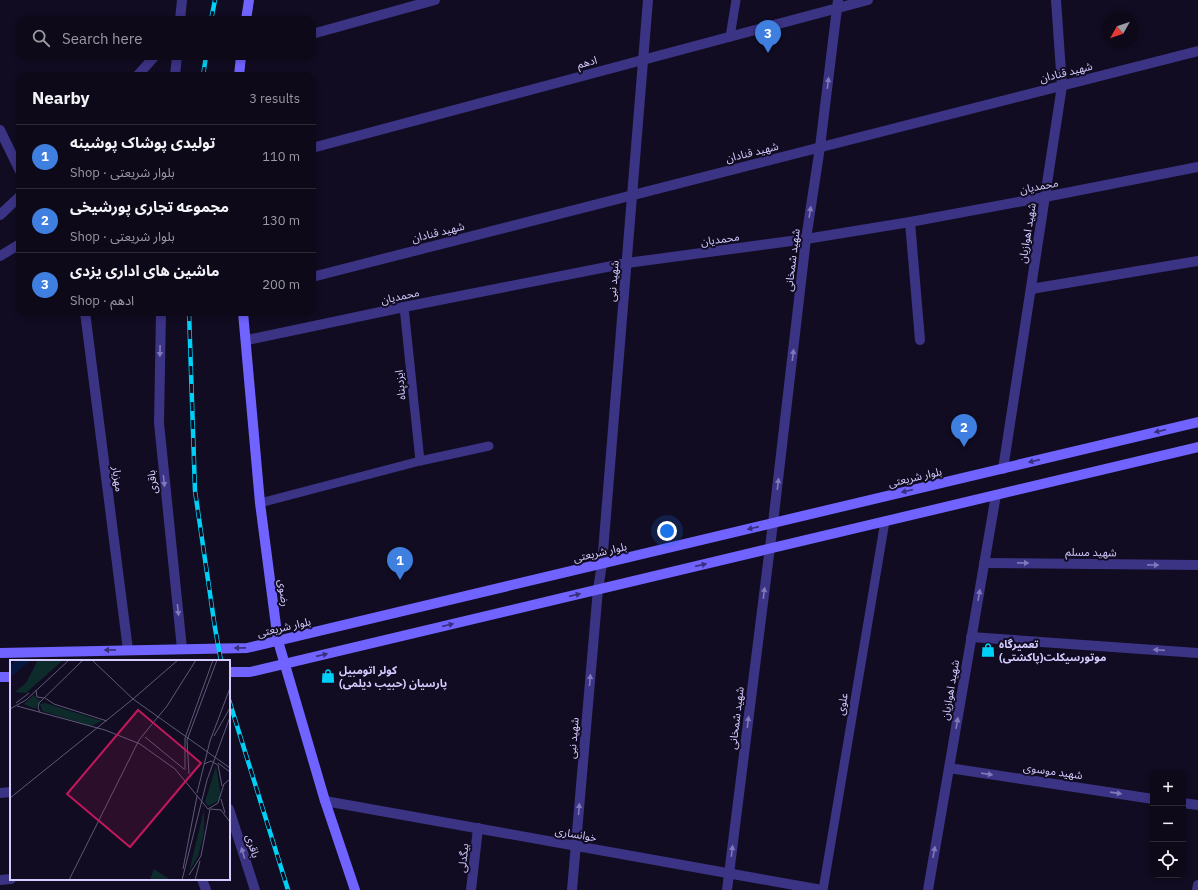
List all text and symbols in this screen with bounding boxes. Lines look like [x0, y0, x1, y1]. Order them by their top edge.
north arrow [1102, 12, 1138, 48]
search box [16, 16, 316, 60]
pin: 3 [755, 20, 781, 53]
icon: search [30, 27, 52, 49]
text: Search here [62, 29, 142, 48]
street label: ادهم [575, 53, 599, 73]
street label: شهید قنادان [1038, 59, 1094, 85]
one-way arrow [825, 77, 831, 89]
text: Nearby [32, 87, 90, 109]
text: 3 results [249, 90, 300, 107]
text: تولیدی پوشاک پوشینه [70, 133, 215, 152]
street label: شهید قنادان [724, 139, 780, 165]
text: 1 [41, 148, 49, 165]
text: 110 m [262, 148, 300, 165]
text: Shop · بلوار شریعتی [70, 164, 175, 181]
street label: محمدیان [1019, 175, 1060, 197]
text: مجموعه تجاری پورشیخی [70, 197, 229, 216]
street label: شهید اهوازیان [1015, 201, 1039, 264]
one-way arrow [807, 206, 813, 218]
text: 2 [41, 212, 49, 229]
text: 130 m [262, 212, 300, 229]
street label: شهید قنادان [410, 219, 466, 245]
text: Shop · بلوار شریعتی [70, 228, 175, 245]
street label: شهید شمخانی [781, 228, 803, 292]
street label: محمدیان [700, 229, 741, 249]
street label: شهید نبی [604, 259, 622, 302]
text: ماشین های اداری یزدی [70, 261, 219, 280]
text: 3 [41, 276, 49, 293]
text: 200 m [262, 276, 300, 293]
street label: محمدیان [379, 285, 421, 307]
text: Shop · ادهم [70, 292, 134, 309]
one-way arrow [157, 345, 163, 358]
one-way arrow [790, 349, 796, 361]
street label: ایزدپناه [391, 369, 410, 401]
pin: 2 [951, 414, 977, 447]
one-way arrow [1154, 429, 1166, 435]
one-way arrow [1027, 459, 1040, 465]
street label: مهزیار [109, 464, 127, 493]
street label: بلوار شریعتی [887, 464, 943, 490]
street label: باقری [144, 469, 160, 495]
one-way arrow [161, 475, 168, 487]
one-way arrow [775, 478, 781, 490]
one-way arrow [901, 489, 913, 495]
your location [657, 521, 677, 541]
one-way arrow [747, 525, 760, 531]
street label: بلوار شریعتی [572, 539, 628, 565]
street label: شهید مسلم [1065, 545, 1117, 561]
pin: 1 [387, 547, 413, 580]
one-way arrow [1017, 560, 1030, 566]
one-way arrow [695, 561, 707, 567]
one-way arrow [1147, 562, 1160, 568]
street label: رضوی [275, 579, 293, 607]
one-way arrow [761, 587, 767, 599]
one-way arrow [976, 589, 982, 601]
one-way arrow [568, 591, 581, 597]
one-way arrow [174, 604, 181, 616]
street label: بلوار شریعتی [256, 614, 312, 640]
one-way arrow [442, 621, 454, 627]
place label: تعمیرگاه موتورسیکلت(پاکشتی) [999, 637, 1106, 665]
shop icon: تعمیرگاه موتورسیکلت(پاکشتی) [980, 642, 996, 658]
one-way arrow [233, 645, 246, 651]
one-way arrow [1153, 646, 1165, 653]
one-way arrow [104, 647, 116, 654]
one-way arrow [315, 651, 328, 657]
street label: شهید اهوازیان [938, 658, 962, 721]
inset map [10, 660, 230, 880]
place label: کولر اتومبیل پارسیان (حبیب دیلمی) [339, 663, 447, 691]
shop icon: کولر اتومبیل پارسیان (حبیب دیلمی) [320, 668, 336, 684]
one-way arrow [587, 674, 594, 686]
street label: شهید شمخانی [725, 686, 747, 750]
street label: علوی [833, 691, 851, 716]
street label: شهید نبی [564, 716, 582, 759]
one-way arrow [745, 716, 751, 728]
one-way arrow [954, 717, 960, 730]
street label: شهید موسوی [1022, 760, 1084, 782]
map controls [1150, 770, 1186, 878]
button: + [1150, 770, 1186, 806]
one-way arrow [981, 771, 993, 777]
one-way arrow [1110, 790, 1122, 796]
one-way arrow [576, 803, 582, 815]
button: − [1150, 806, 1186, 842]
street label: خوانساری [554, 823, 599, 845]
street label: باقری [243, 833, 263, 859]
button: locate [1150, 842, 1186, 878]
street label: بیگدلی [454, 843, 472, 873]
one-way arrow [729, 845, 735, 857]
one-way arrow [932, 845, 938, 858]
one-way arrow [240, 846, 246, 858]

